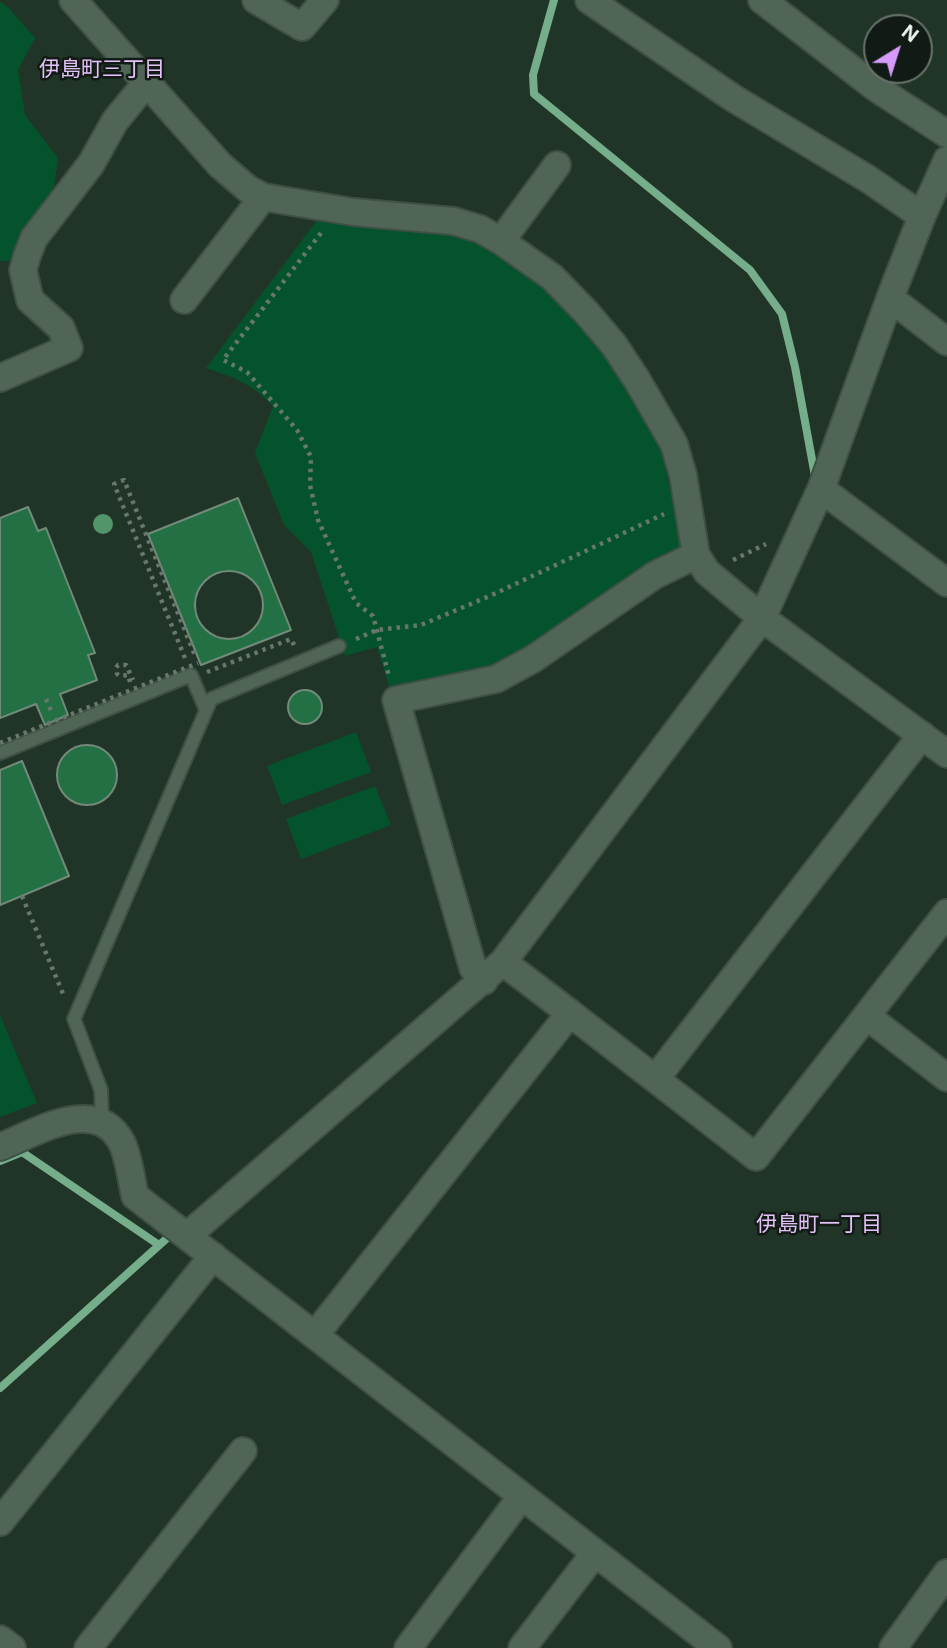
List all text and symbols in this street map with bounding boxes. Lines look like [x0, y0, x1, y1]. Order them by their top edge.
north arrow [863, 14, 933, 84]
text: N [897, 20, 923, 47]
district label: 伊島町三丁目 [39, 57, 165, 83]
district label: 伊島町一丁目 [756, 1212, 882, 1238]

